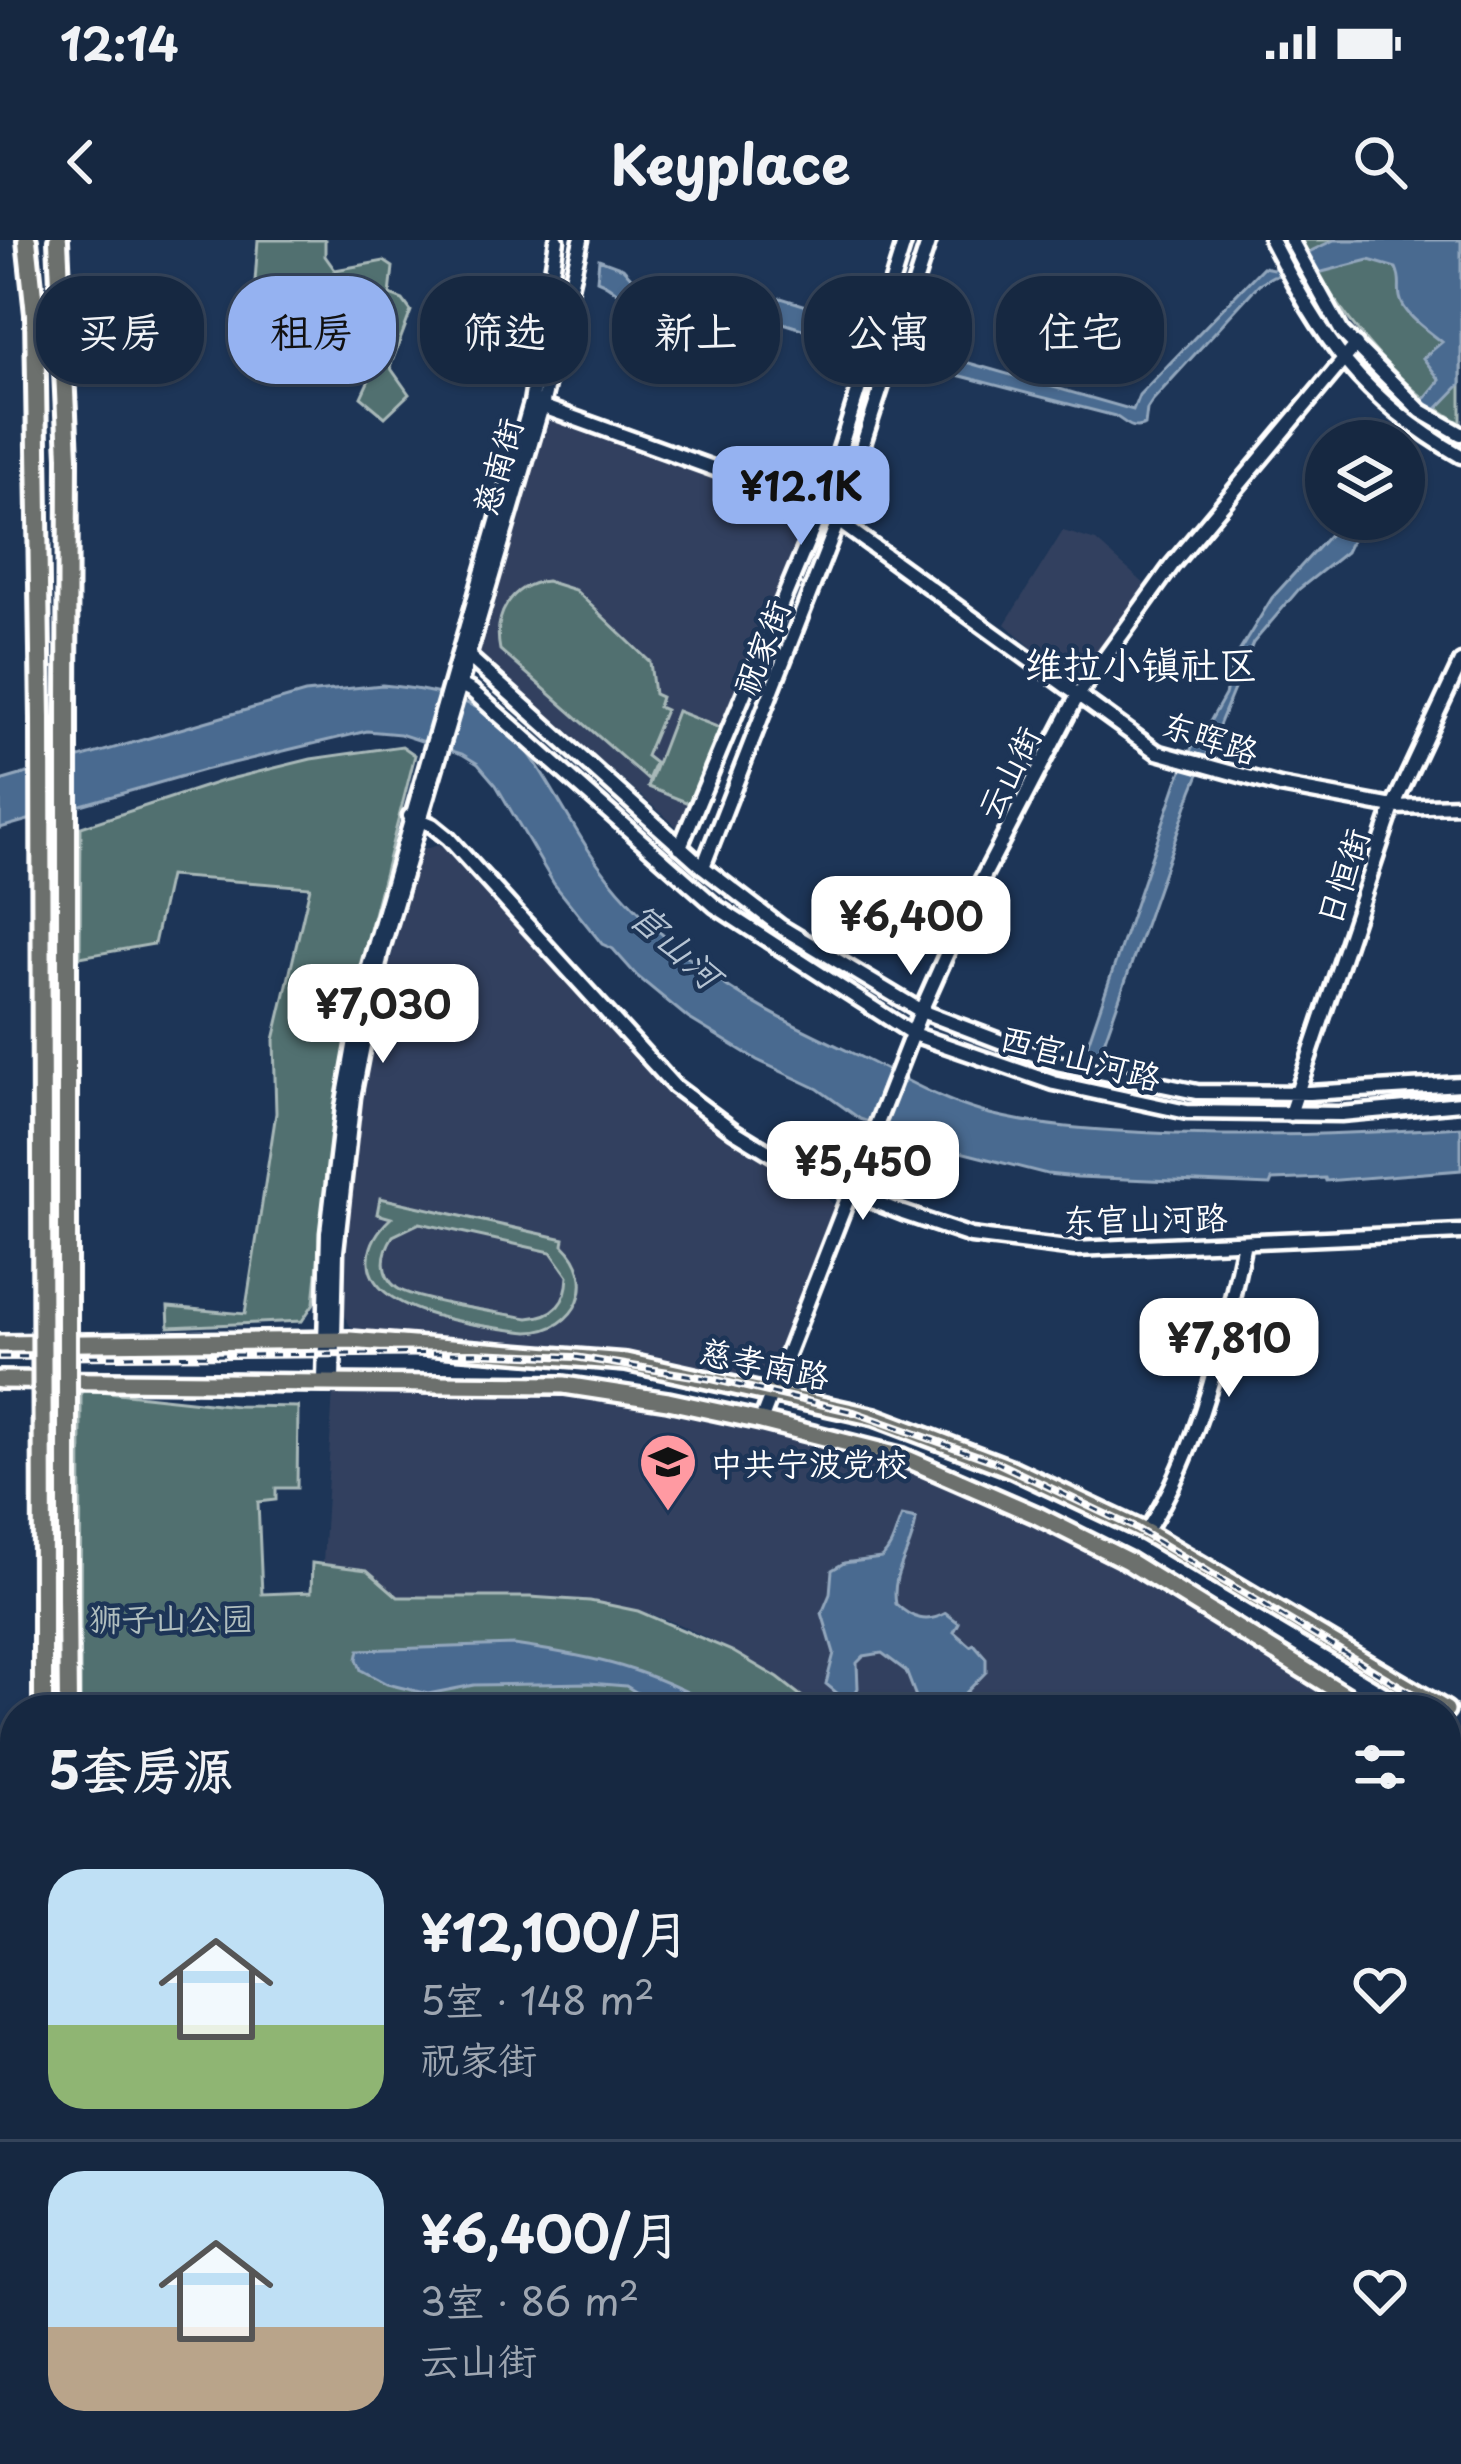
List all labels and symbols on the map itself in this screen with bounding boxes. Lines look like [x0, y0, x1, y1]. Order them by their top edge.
street label: 慈南街 [458, 412, 534, 520]
pin: ¥12.1K [703, 446, 899, 548]
street label: 祝家街 [719, 592, 801, 702]
district label: 维拉小镇社区 [1024, 633, 1258, 692]
street label: 东晖路 [1156, 697, 1266, 775]
street label: 云山街 [962, 717, 1052, 827]
street label: 日恒街 [1302, 821, 1380, 931]
pin: ¥6,400 [813, 876, 1009, 978]
water label: 官山河 [619, 888, 739, 1004]
pin: ¥7,030 [285, 964, 481, 1066]
street label: 西官山河路 [995, 1010, 1167, 1102]
pin: ¥5,450 [765, 1121, 961, 1223]
street label: 东官山河路 [1062, 1191, 1228, 1243]
pin: ¥7,810 [1131, 1298, 1327, 1400]
street label: 慈孝南路 [695, 1324, 835, 1400]
school or university icon: 中共宁波党校 [637, 1431, 699, 1513]
place label: 中共宁波党校 [710, 1437, 908, 1487]
park label: 狮子山公园 [89, 1592, 254, 1642]

